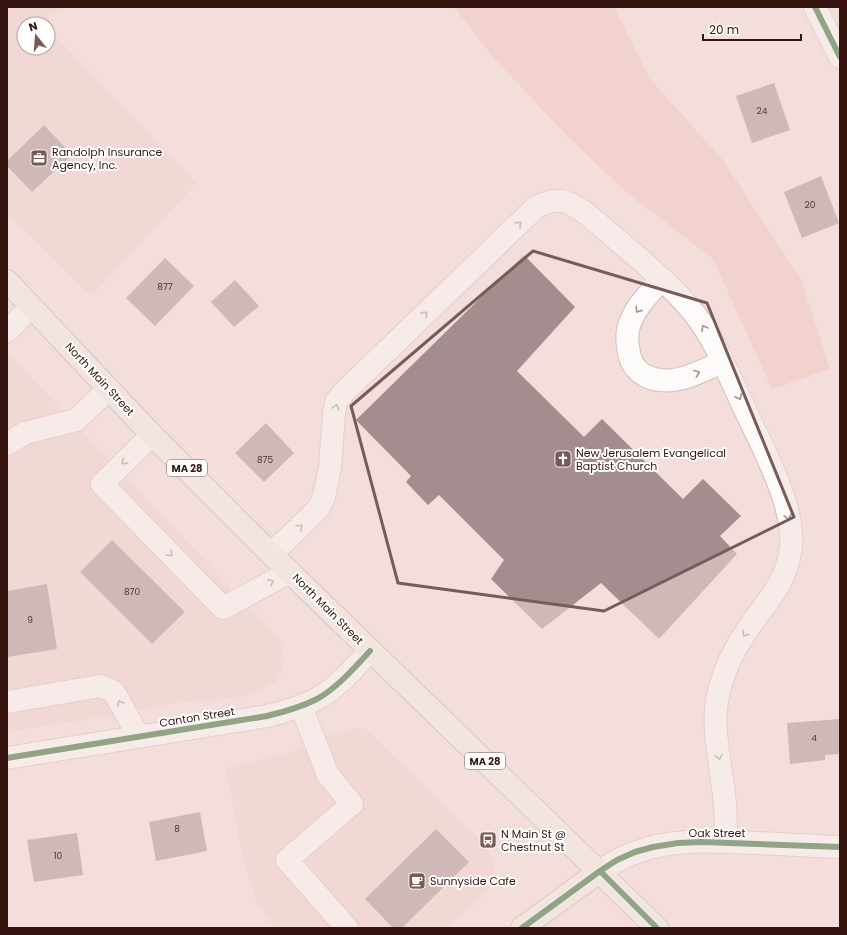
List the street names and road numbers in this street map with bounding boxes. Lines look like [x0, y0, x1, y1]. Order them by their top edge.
street label: North Main Street [62, 339, 138, 419]
road number: MA 28 [167, 460, 207, 476]
street label: North Main Street [289, 570, 367, 648]
street label: Canton Street [158, 703, 236, 731]
road number: MA 28 [465, 753, 505, 769]
street label: Oak Street [689, 825, 745, 841]

